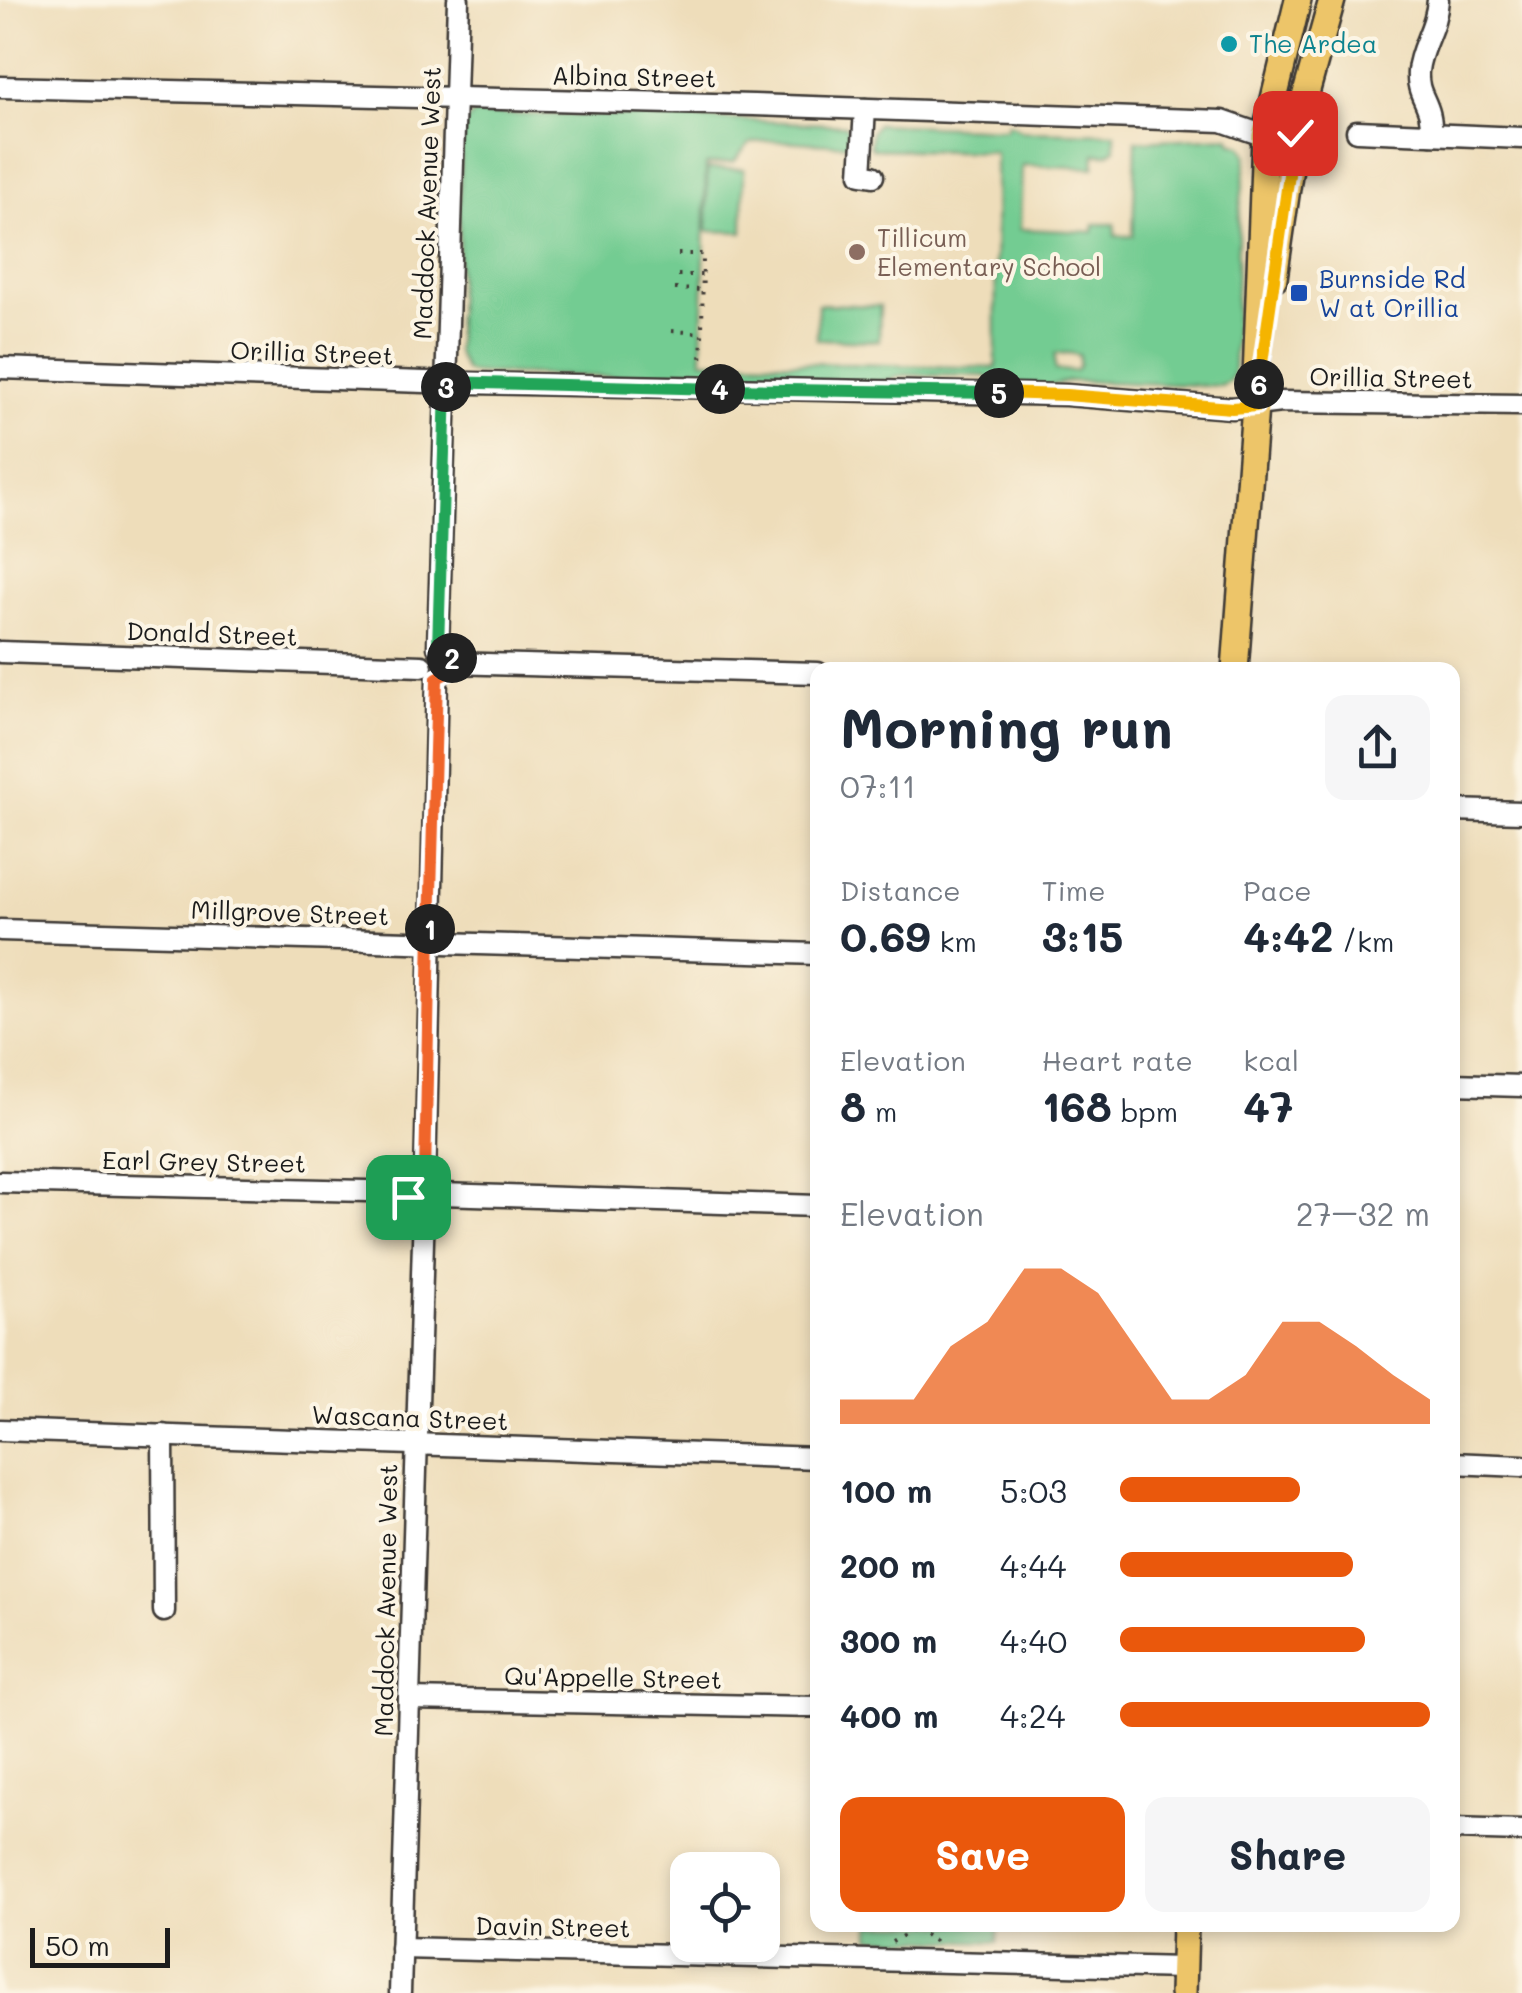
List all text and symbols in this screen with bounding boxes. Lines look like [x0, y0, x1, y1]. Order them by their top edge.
place label: The Ardea [1249, 27, 1377, 59]
marker: The Ardea [1218, 33, 1240, 55]
street label: Albina Street [552, 59, 716, 93]
street label: Maddock Avenue West [405, 66, 447, 340]
pin [1253, 91, 1338, 176]
icon: check [1268, 106, 1323, 161]
place label: Tillicum Elementary School [877, 221, 1101, 283]
marker: Tillicum Elementary School [846, 241, 868, 263]
place label: Burnside Rd W at Orillia [1319, 262, 1466, 323]
marker: Burnside Rd W at Orillia [1288, 282, 1310, 304]
street label: Orillia Street [230, 333, 394, 371]
pin: 6 [1234, 359, 1284, 409]
street label: Orillia Street [1309, 360, 1473, 394]
pin: 3 [421, 362, 471, 412]
pin: 4 [695, 364, 745, 414]
text: 6 [1251, 366, 1267, 402]
pin: 5 [974, 368, 1024, 418]
text: 3 [438, 369, 454, 405]
text: 4 [711, 371, 729, 407]
text: 5 [991, 375, 1007, 411]
street label: Donald Street [126, 614, 298, 652]
pin: 2 [427, 633, 477, 683]
text: 2 [444, 640, 460, 676]
text: Morning run [840, 690, 1173, 762]
button: share [1325, 695, 1430, 800]
text: 07:11 [840, 764, 916, 806]
text: Distance [840, 872, 961, 908]
text: Time [1042, 872, 1105, 908]
text: Pace [1243, 872, 1312, 908]
street label: Millgrove Street [190, 893, 390, 931]
pin: 1 [405, 904, 455, 954]
text: 0.69 [840, 908, 931, 963]
text: 3:15 [1042, 908, 1123, 963]
text: 4:42 [1243, 908, 1333, 963]
text: 1 [424, 911, 436, 947]
text: km [931, 923, 977, 959]
text: /km [1333, 923, 1394, 959]
text: Elevation [840, 1042, 966, 1078]
text: Heart rate [1042, 1042, 1193, 1078]
text: kcal [1243, 1042, 1299, 1078]
text: 8 [840, 1078, 866, 1133]
text: 168 [1042, 1078, 1112, 1133]
text: 47 [1243, 1078, 1293, 1133]
text: m [866, 1093, 897, 1129]
text: bpm [1112, 1093, 1178, 1129]
street label: Earl Grey Street [102, 1143, 306, 1180]
pin [366, 1155, 451, 1240]
icon: arrive [381, 1170, 436, 1225]
text: Elevation [840, 1192, 984, 1234]
text: 27–32 m [1296, 1192, 1430, 1234]
street label: Wascana Street [311, 1398, 509, 1436]
street label: Maddock Avenue West [367, 1463, 403, 1737]
text: 100 m [840, 1469, 932, 1511]
text: 5:03 [1000, 1469, 1067, 1511]
text: 200 m [840, 1544, 936, 1586]
text: 4:44 [1000, 1544, 1066, 1586]
text: 300 m [840, 1619, 937, 1661]
text: 4:40 [1000, 1619, 1067, 1661]
street label: Qu'Appelle Street [504, 1659, 722, 1695]
text: 400 m [840, 1694, 938, 1736]
text: 4:24 [1000, 1694, 1065, 1736]
button: Save [840, 1797, 1125, 1912]
button: Share [1145, 1797, 1430, 1912]
map controls [670, 1852, 780, 1962]
button: locate [670, 1852, 780, 1962]
street label: Davin Street [475, 1909, 631, 1943]
scale bar [30, 1923, 170, 1968]
text: 50 m [45, 1927, 110, 1963]

